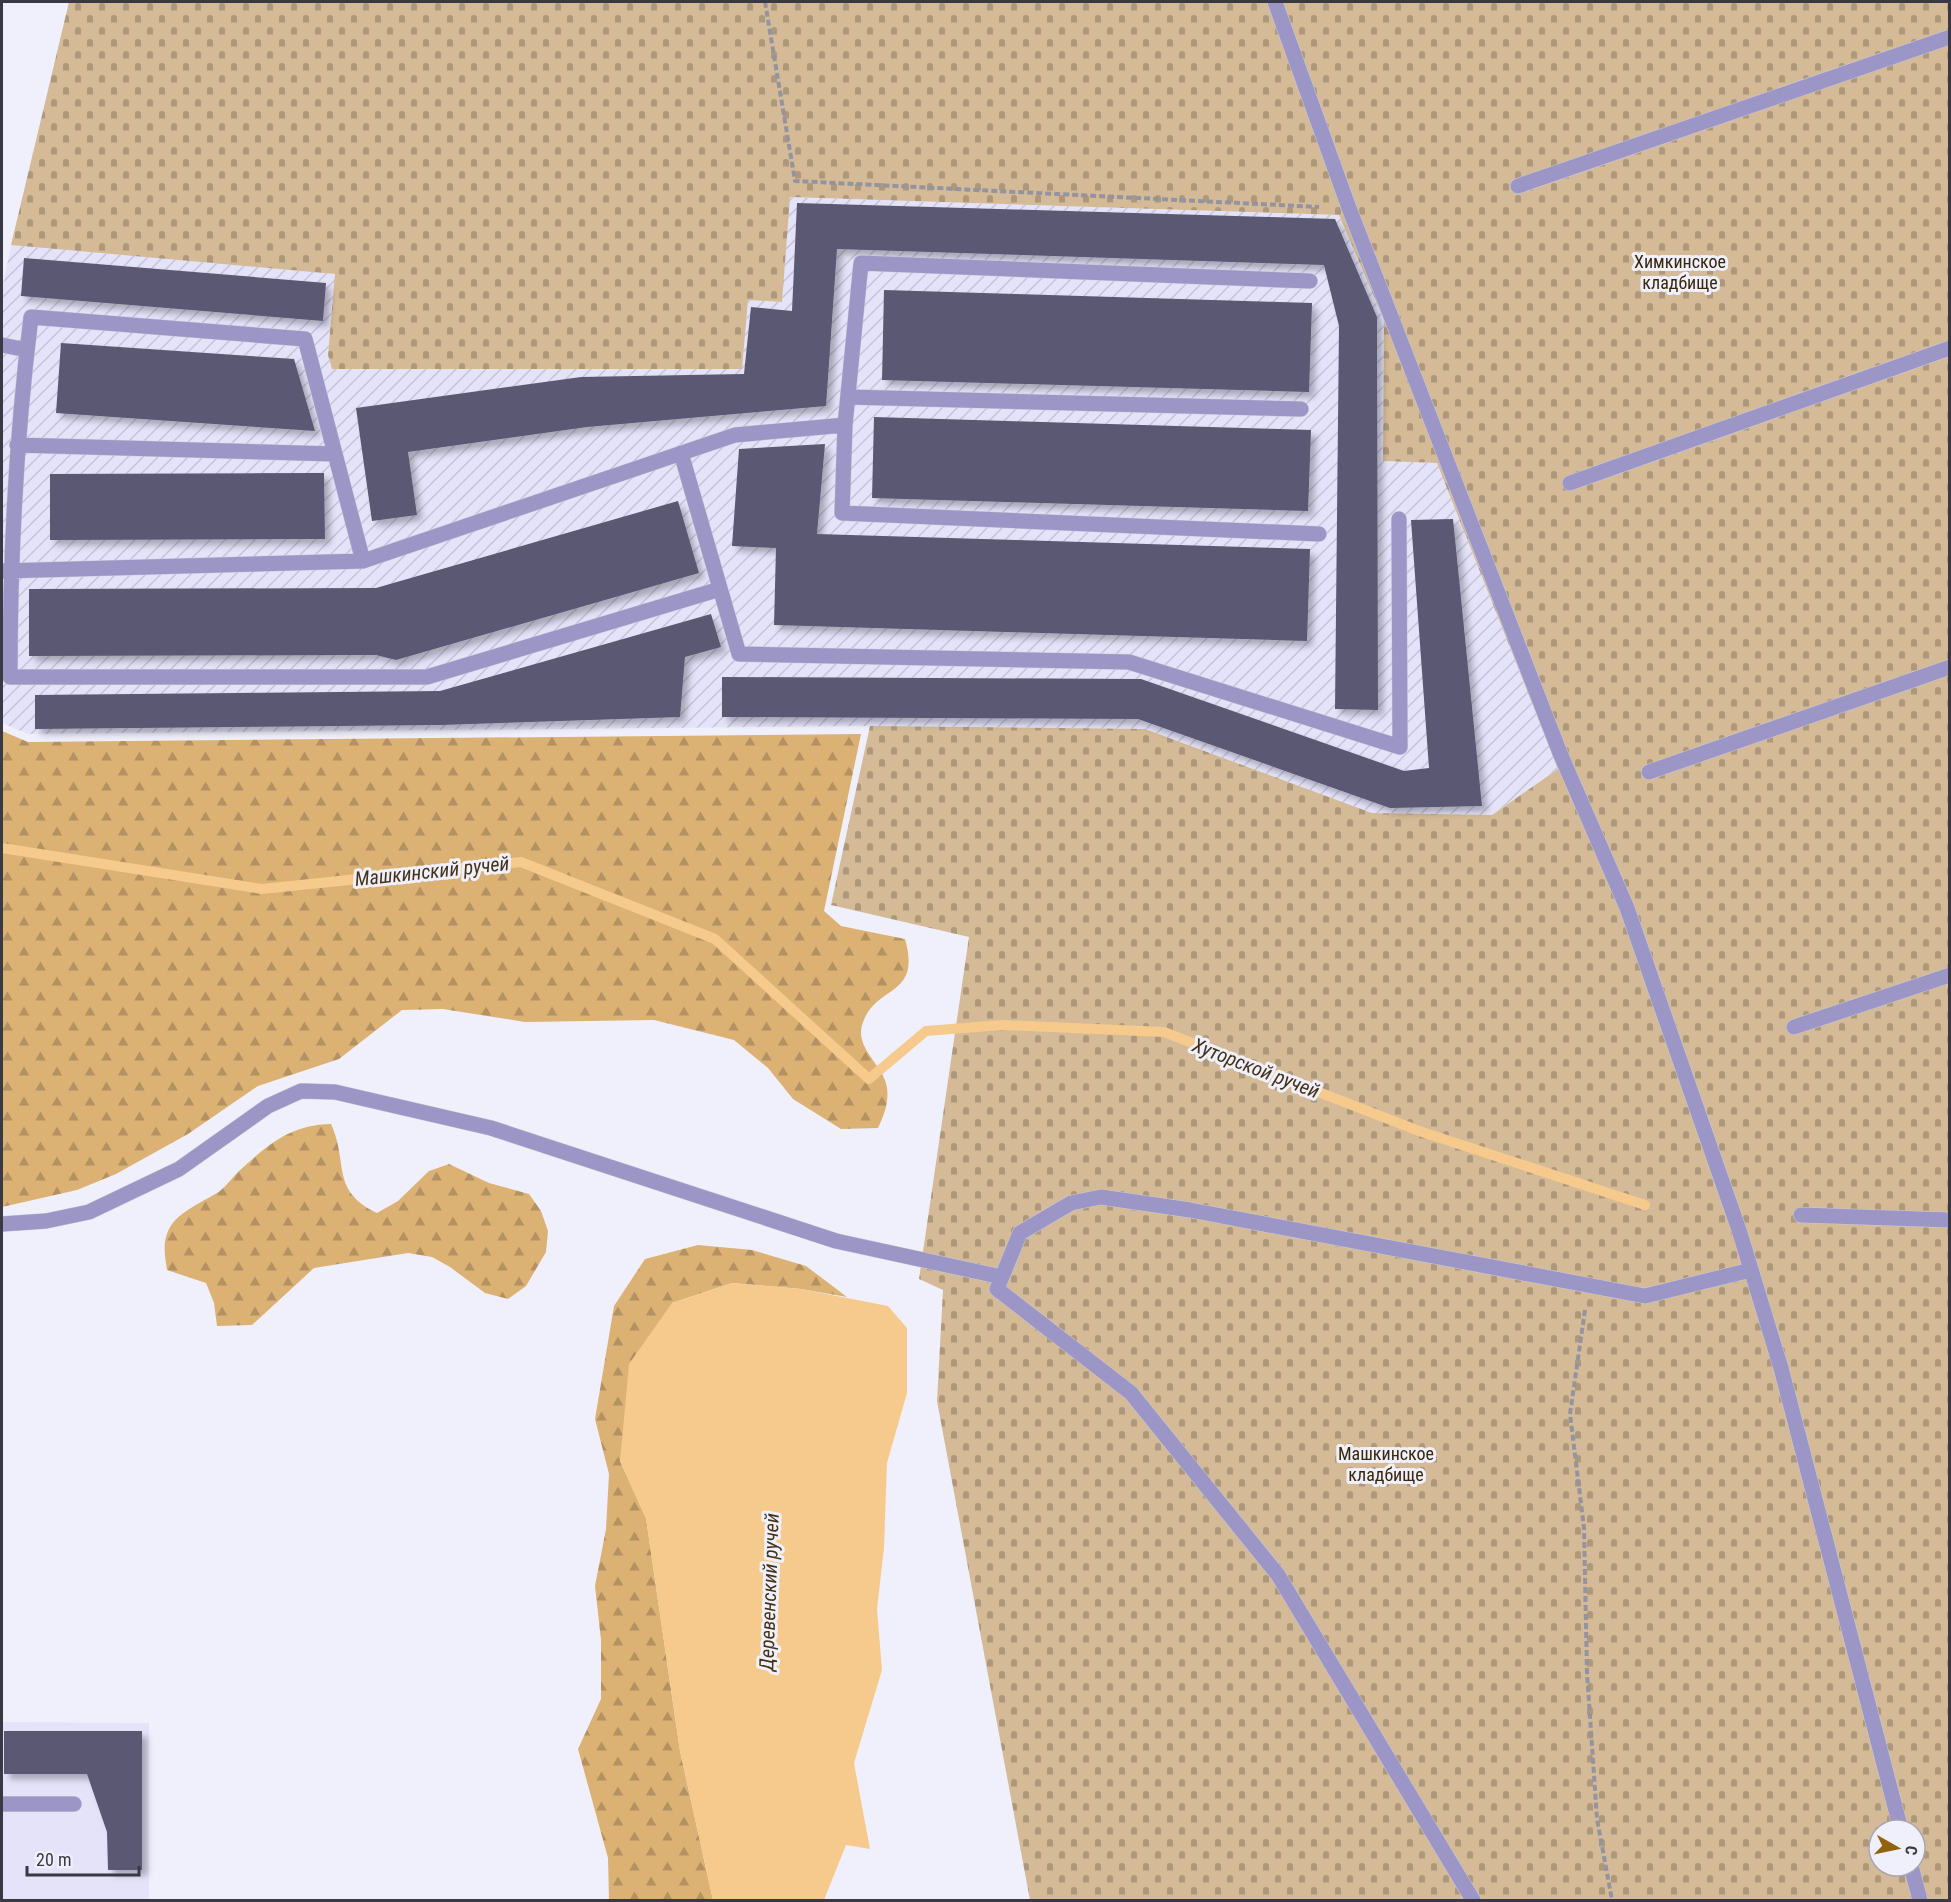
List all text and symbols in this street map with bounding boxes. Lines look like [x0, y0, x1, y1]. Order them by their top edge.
park label: Химкинское кладбище [1634, 251, 1726, 293]
water label: Машкинский ручей [354, 851, 511, 891]
water label: Хуторской ручей [1188, 1032, 1323, 1103]
park label: Машкинское кладбище [1338, 1443, 1434, 1485]
water label: Деревенский ручей [754, 1513, 784, 1673]
north arrow [1867, 1818, 1927, 1878]
scale bar [27, 1839, 140, 1877]
text: С [1901, 1844, 1921, 1856]
text: 20 m [36, 1849, 71, 1870]

